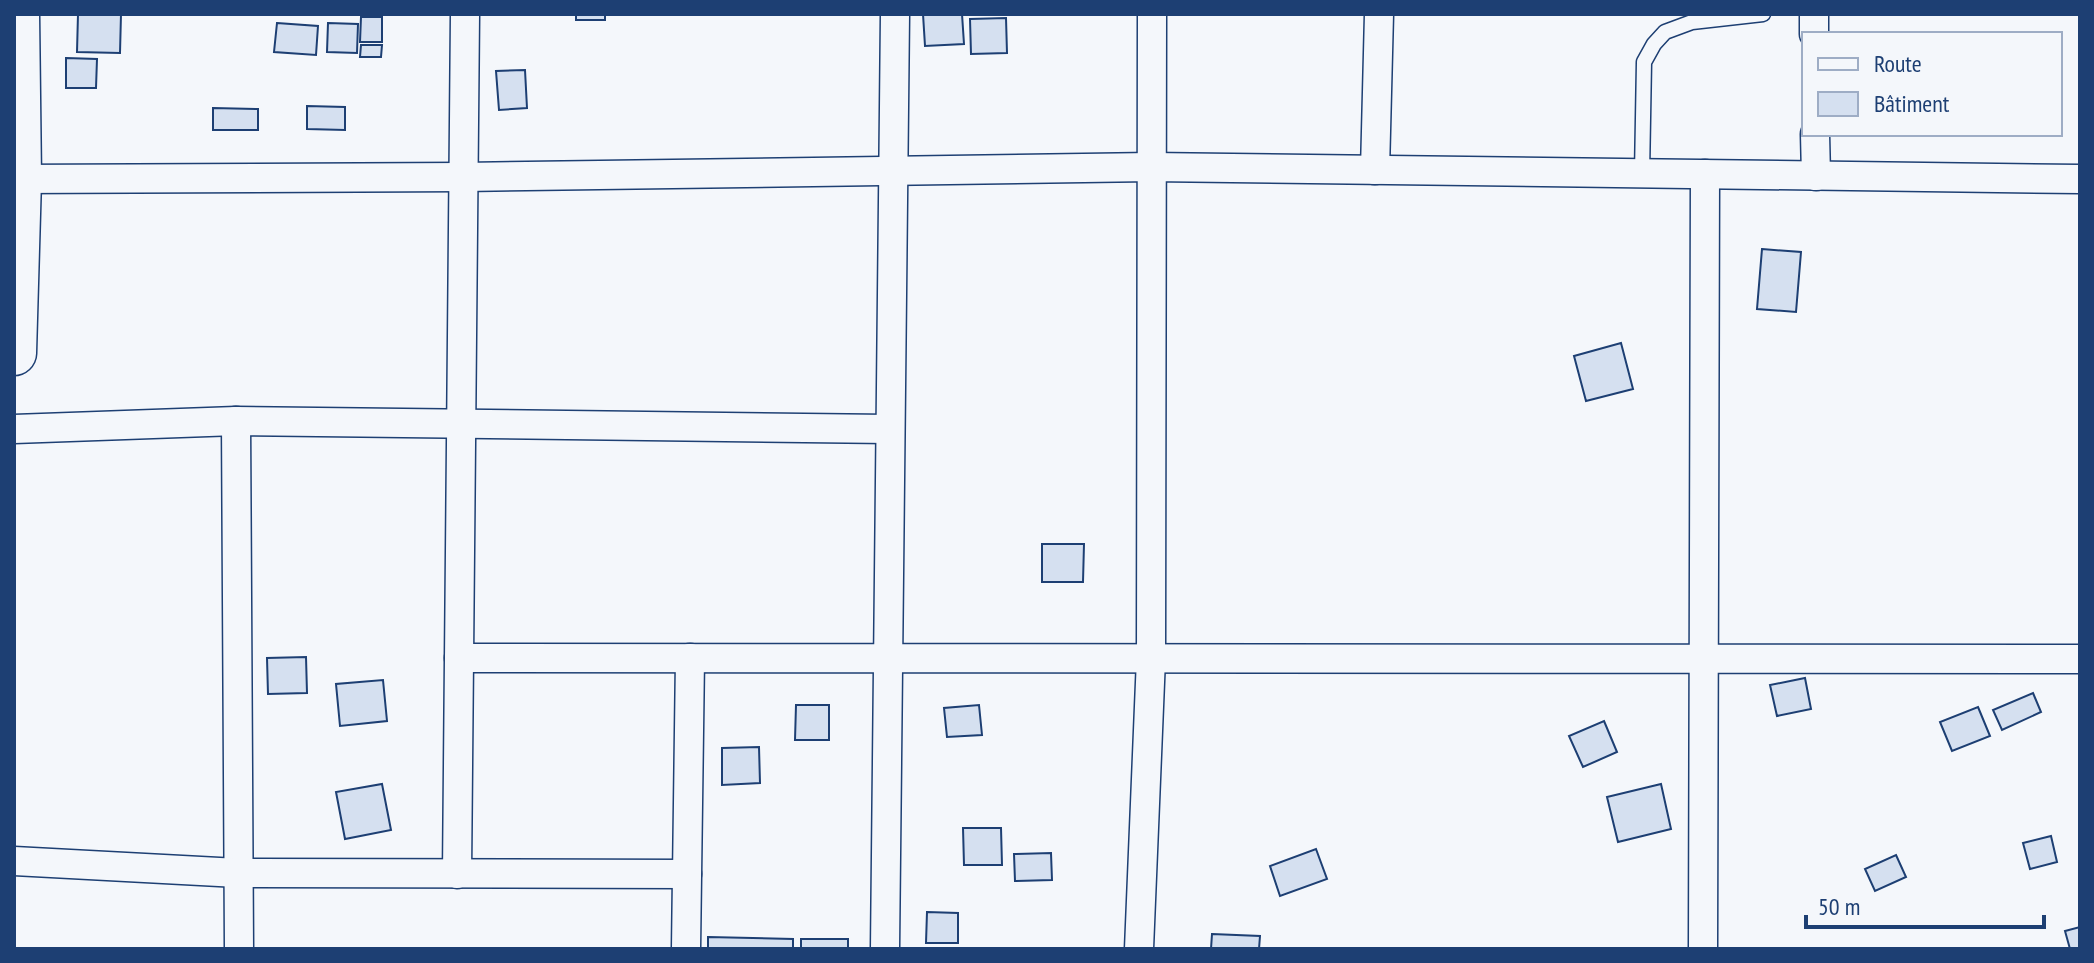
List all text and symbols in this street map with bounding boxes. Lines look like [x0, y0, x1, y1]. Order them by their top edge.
legend [1802, 32, 2062, 136]
text: Route [1874, 48, 1922, 79]
text: Bâtiment [1874, 88, 1950, 119]
scale bar [1806, 879, 2044, 929]
text: 50 m [1818, 891, 1860, 922]

